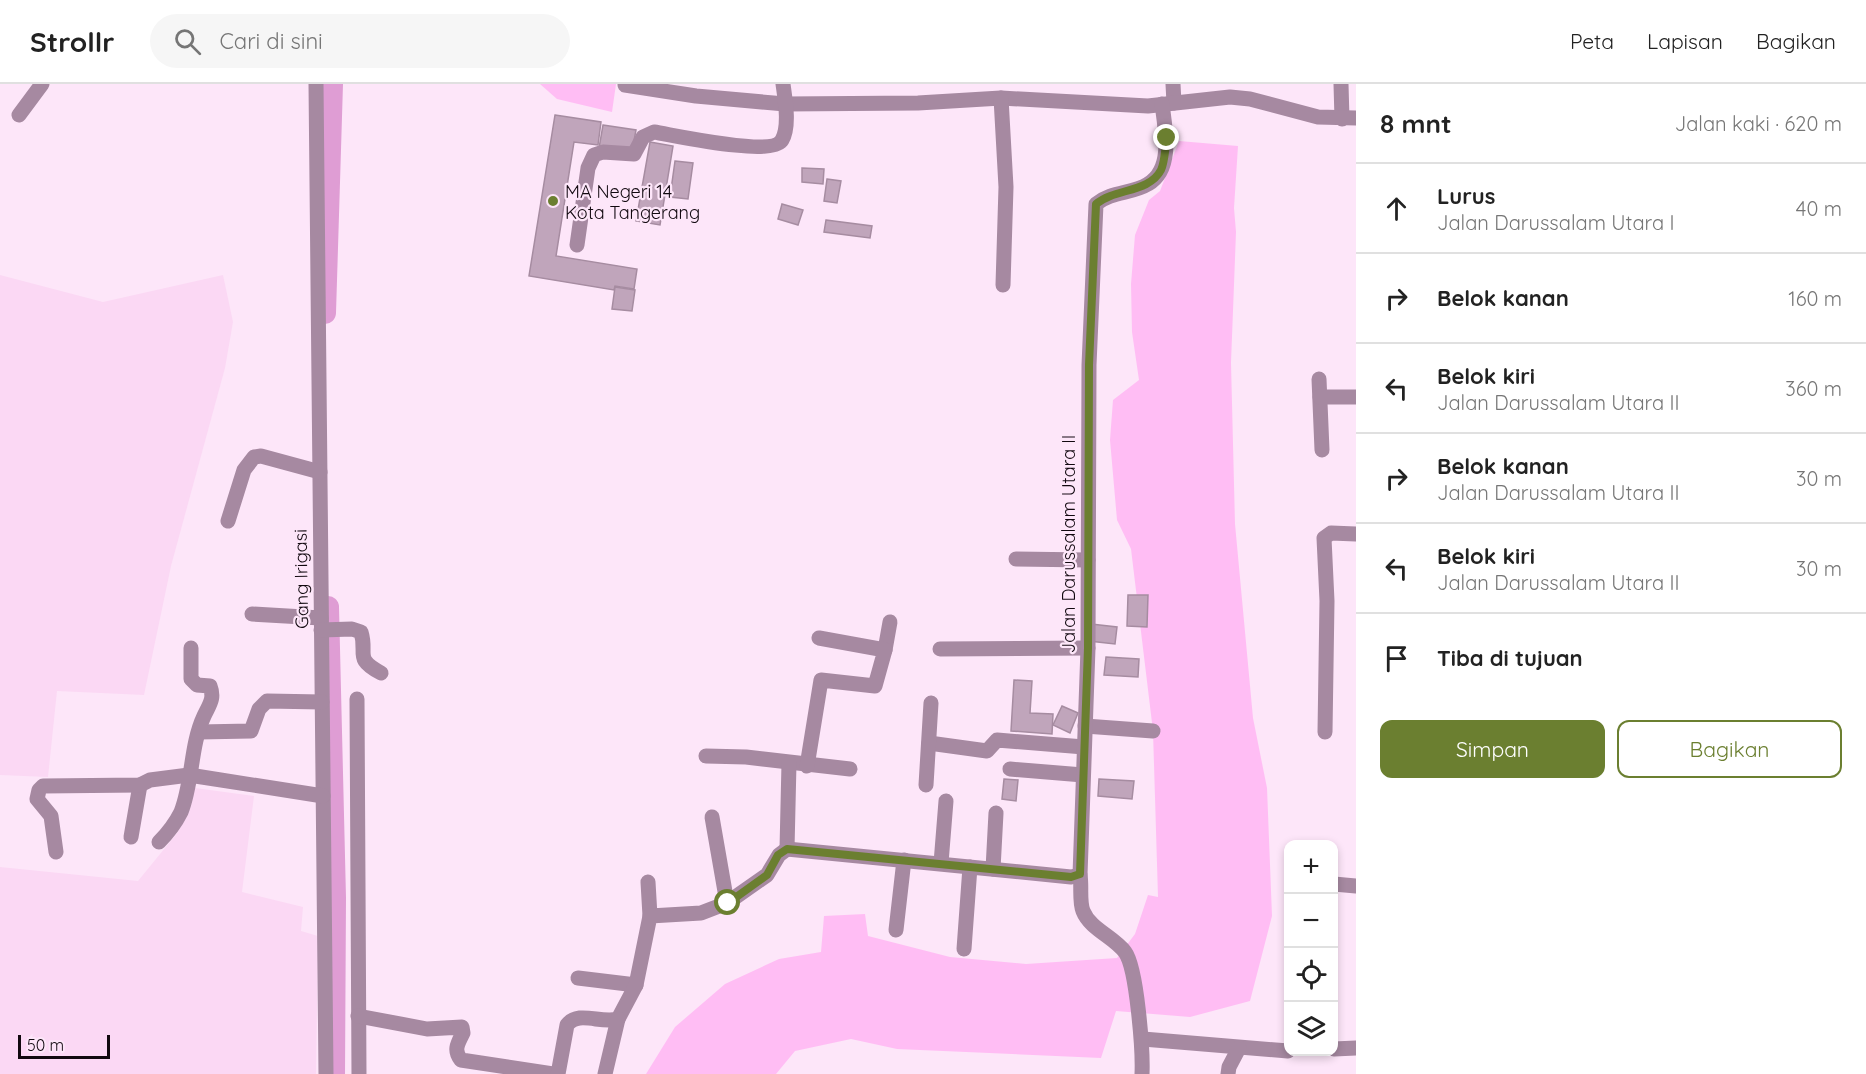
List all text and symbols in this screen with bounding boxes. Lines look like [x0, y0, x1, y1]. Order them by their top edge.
search box [150, 14, 570, 68]
text: Strollr [30, 24, 114, 59]
icon: search [171, 25, 204, 58]
text: Cari di sini [219, 27, 323, 55]
text: Peta [1570, 28, 1614, 54]
text: Lapisan [1647, 28, 1723, 54]
text: Bagikan [1756, 28, 1836, 54]
text: 8 mnt [1380, 107, 1452, 140]
text: Jalan kaki · 620 m [1675, 111, 1842, 136]
route end [1153, 124, 1179, 150]
place label: MA Negeri 14 Kota Tangerang [565, 180, 700, 224]
text: Lurus [1437, 182, 1495, 210]
icon: ahead [1380, 192, 1413, 225]
marker: MA Negeri 14 Kota Tangerang [546, 194, 560, 208]
text: 40 m [1796, 196, 1842, 221]
text: Jalan Darussalam Utara I [1437, 210, 1675, 235]
icon: right [1380, 282, 1413, 315]
text: Belok kanan [1437, 284, 1569, 312]
text: 160 m [1788, 286, 1842, 311]
text: Belok kiri [1437, 362, 1535, 390]
icon: left [1380, 372, 1413, 405]
text: 360 m [1785, 376, 1842, 401]
text: Jalan Darussalam Utara II [1437, 390, 1680, 415]
street label: Jalan Darussalam Utara II [1057, 435, 1080, 653]
text: Belok kanan [1437, 452, 1569, 480]
icon: right [1380, 462, 1413, 495]
text: 30 m [1796, 466, 1842, 491]
text: Jalan Darussalam Utara II [1437, 480, 1680, 505]
street label: Gang Irigasi [289, 529, 313, 629]
text: Belok kiri [1437, 542, 1535, 570]
icon: left [1380, 552, 1413, 585]
text: 30 m [1796, 556, 1842, 581]
text: Jalan Darussalam Utara II [1437, 570, 1680, 595]
icon: arrive [1380, 642, 1413, 675]
text: Tiba di tujuan [1437, 644, 1583, 672]
button: Simpan [1380, 720, 1605, 778]
button: Bagikan [1617, 720, 1842, 778]
map controls [1284, 840, 1338, 1056]
button: + [1284, 840, 1338, 894]
route start [714, 889, 740, 915]
button: − [1284, 894, 1338, 948]
button: locate [1284, 948, 1338, 1002]
button: layers [1284, 1002, 1338, 1056]
scale bar [18, 1032, 110, 1060]
text: 50 m [27, 1035, 64, 1055]

